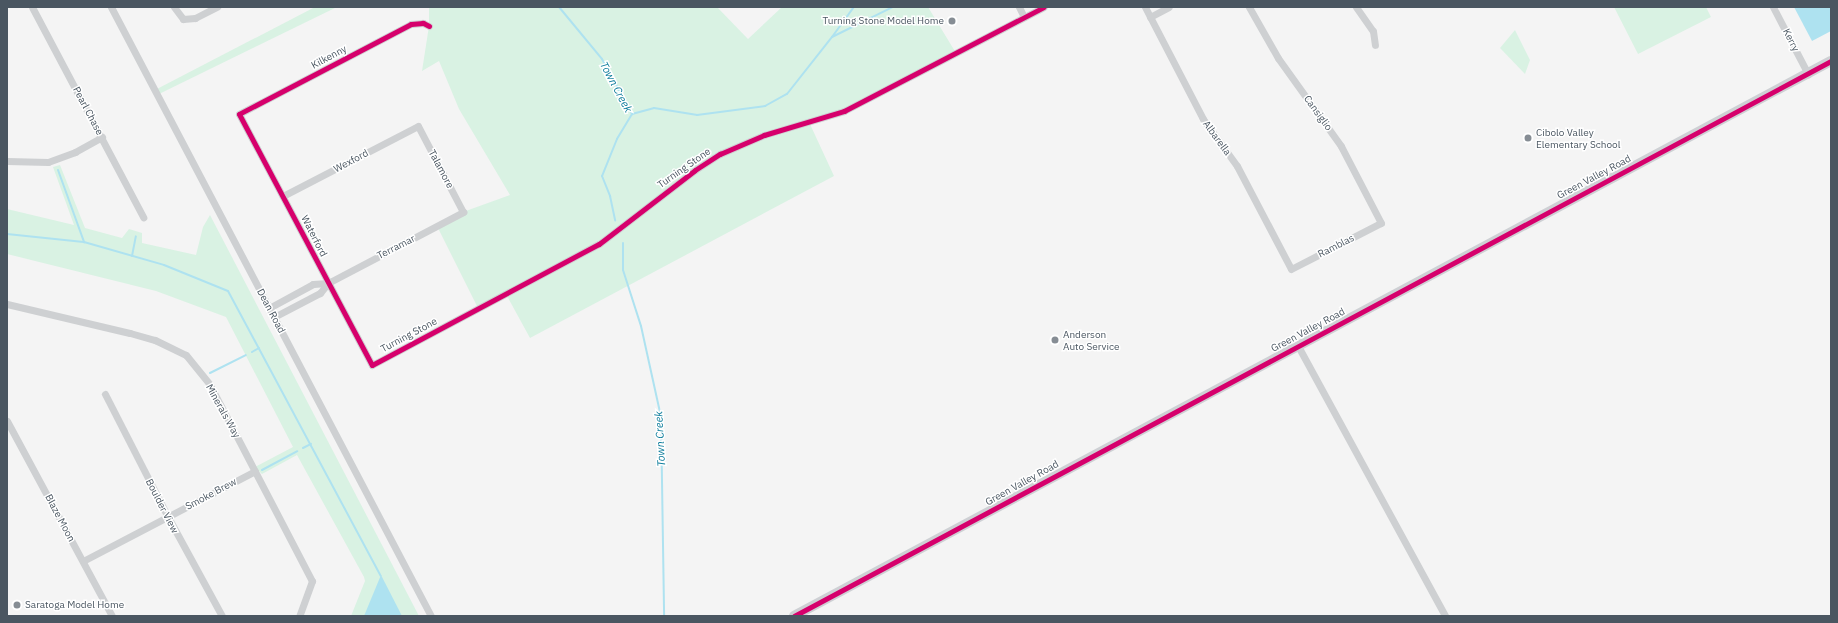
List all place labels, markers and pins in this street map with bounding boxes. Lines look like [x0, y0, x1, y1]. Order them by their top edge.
place label: Turning Stone Model Home [823, 15, 944, 27]
marker: Turning Stone Model Home [947, 16, 957, 26]
place label: Cibolo Valley Elementary School [1536, 126, 1620, 150]
marker: Cibolo Valley Elementary School [1523, 133, 1533, 143]
place label: Anderson Auto Service [1063, 328, 1119, 352]
marker: Anderson Auto Service [1050, 335, 1060, 345]
place label: Saratoga Model Home [25, 599, 124, 611]
marker: Saratoga Model Home [12, 600, 22, 610]

